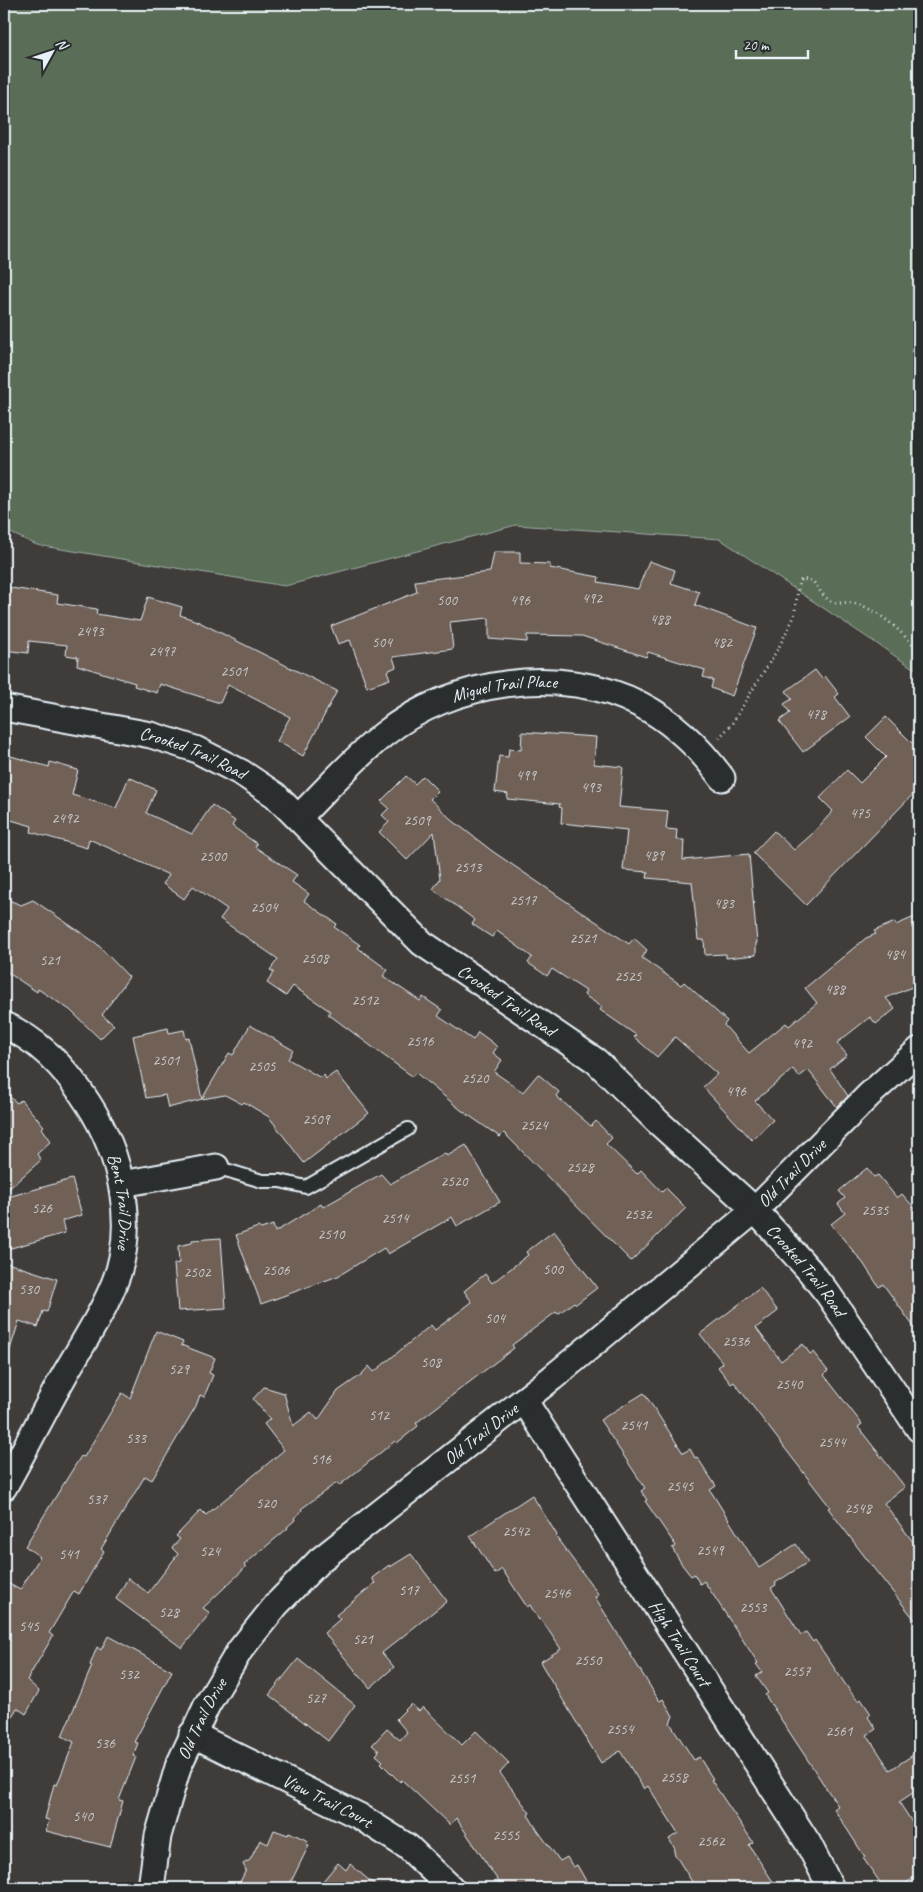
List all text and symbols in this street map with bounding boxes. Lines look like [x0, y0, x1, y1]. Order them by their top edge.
north arrow [28, 28, 78, 78]
scale bar [736, 28, 808, 60]
text: N [52, 35, 72, 55]
text: 20 m [743, 36, 770, 55]
house number: 492 [582, 589, 603, 608]
house number: 500 [437, 591, 458, 610]
house number: 496 [510, 591, 531, 610]
house number: 488 [650, 610, 671, 629]
house number: 2493 [76, 622, 105, 641]
house number: 504 [372, 633, 393, 652]
house number: 482 [712, 633, 733, 652]
house number: 2497 [148, 642, 177, 661]
house number: 2501 [220, 662, 249, 681]
street label: Miguel Trail Place [449, 670, 559, 707]
house number: 478 [806, 705, 827, 724]
street label: Crooked Trail Road [138, 722, 253, 786]
house number: 499 [516, 766, 537, 785]
house number: 493 [581, 778, 602, 797]
house number: 475 [850, 804, 871, 823]
house number: 2492 [51, 809, 80, 828]
house number: 2509 [403, 811, 432, 830]
house number: 489 [644, 846, 665, 865]
house number: 2500 [199, 847, 228, 866]
house number: 2513 [454, 858, 483, 877]
house number: 2517 [509, 891, 538, 910]
house number: 483 [714, 894, 735, 913]
house number: 2504 [250, 898, 279, 917]
house number: 2521 [569, 929, 598, 948]
house number: 484 [885, 945, 906, 964]
house number: 2508 [301, 949, 330, 968]
house number: 521 [40, 951, 61, 970]
street label: Crooked Trail Road [453, 959, 562, 1043]
house number: 2525 [614, 967, 643, 986]
house number: 488 [825, 980, 846, 999]
house number: 2512 [351, 991, 380, 1010]
house number: 2516 [406, 1032, 435, 1051]
house number: 492 [792, 1034, 813, 1053]
house number: 2501 [152, 1051, 181, 1070]
house number: 2505 [248, 1057, 277, 1076]
house number: 2520 [461, 1069, 490, 1088]
house number: 496 [726, 1082, 747, 1101]
house number: 2509 [302, 1110, 331, 1129]
house number: 2524 [520, 1116, 549, 1135]
street label: Old Trail Drive [753, 1133, 831, 1212]
street label: Bent Trail Drive [102, 1151, 136, 1253]
house number: 2528 [566, 1158, 595, 1177]
house number: 2520 [440, 1172, 469, 1191]
house number: 526 [32, 1199, 53, 1218]
house number: 2535 [861, 1201, 890, 1220]
house number: 2532 [624, 1205, 653, 1224]
house number: 2514 [381, 1209, 410, 1228]
street label: Crooked Trail Road [762, 1219, 853, 1323]
house number: 2510 [317, 1225, 346, 1244]
house number: 500 [543, 1260, 564, 1279]
house number: 2506 [262, 1261, 291, 1280]
house number: 2502 [183, 1263, 212, 1282]
house number: 530 [19, 1280, 40, 1299]
house number: 504 [485, 1309, 506, 1328]
house number: 2536 [722, 1332, 751, 1351]
house number: 508 [421, 1353, 442, 1372]
house number: 529 [169, 1360, 190, 1379]
house number: 2540 [775, 1375, 804, 1394]
street label: Old Trail Drive [439, 1397, 523, 1470]
house number: 512 [369, 1406, 390, 1425]
house number: 2541 [620, 1416, 649, 1435]
house number: 533 [126, 1429, 147, 1448]
house number: 2544 [818, 1433, 847, 1452]
house number: 516 [311, 1450, 332, 1469]
house number: 2545 [666, 1477, 695, 1496]
house number: 537 [87, 1490, 108, 1509]
house number: 520 [256, 1494, 277, 1513]
house number: 2548 [844, 1499, 873, 1518]
house number: 2542 [502, 1522, 531, 1541]
house number: 2549 [696, 1541, 725, 1560]
house number: 524 [200, 1542, 221, 1561]
house number: 541 [59, 1545, 80, 1564]
house number: 517 [399, 1581, 420, 1600]
house number: 2546 [543, 1584, 572, 1603]
street label: High Trail Court [644, 1596, 717, 1693]
house number: 2553 [739, 1598, 768, 1617]
house number: 528 [159, 1603, 180, 1622]
house number: 545 [19, 1617, 40, 1636]
house number: 521 [353, 1630, 374, 1649]
house number: 2550 [574, 1651, 603, 1670]
house number: 2557 [783, 1662, 812, 1681]
house number: 532 [119, 1665, 140, 1684]
street label: Old Trail Drive [172, 1673, 232, 1763]
house number: 527 [306, 1689, 327, 1708]
house number: 2554 [606, 1720, 635, 1739]
house number: 2561 [825, 1722, 854, 1741]
house number: 536 [95, 1734, 116, 1753]
house number: 2558 [660, 1768, 689, 1787]
street label: View Trail Court [279, 1769, 378, 1834]
house number: 2551 [448, 1769, 477, 1788]
house number: 540 [73, 1807, 94, 1826]
house number: 2555 [492, 1826, 521, 1845]
house number: 2562 [697, 1832, 726, 1851]

